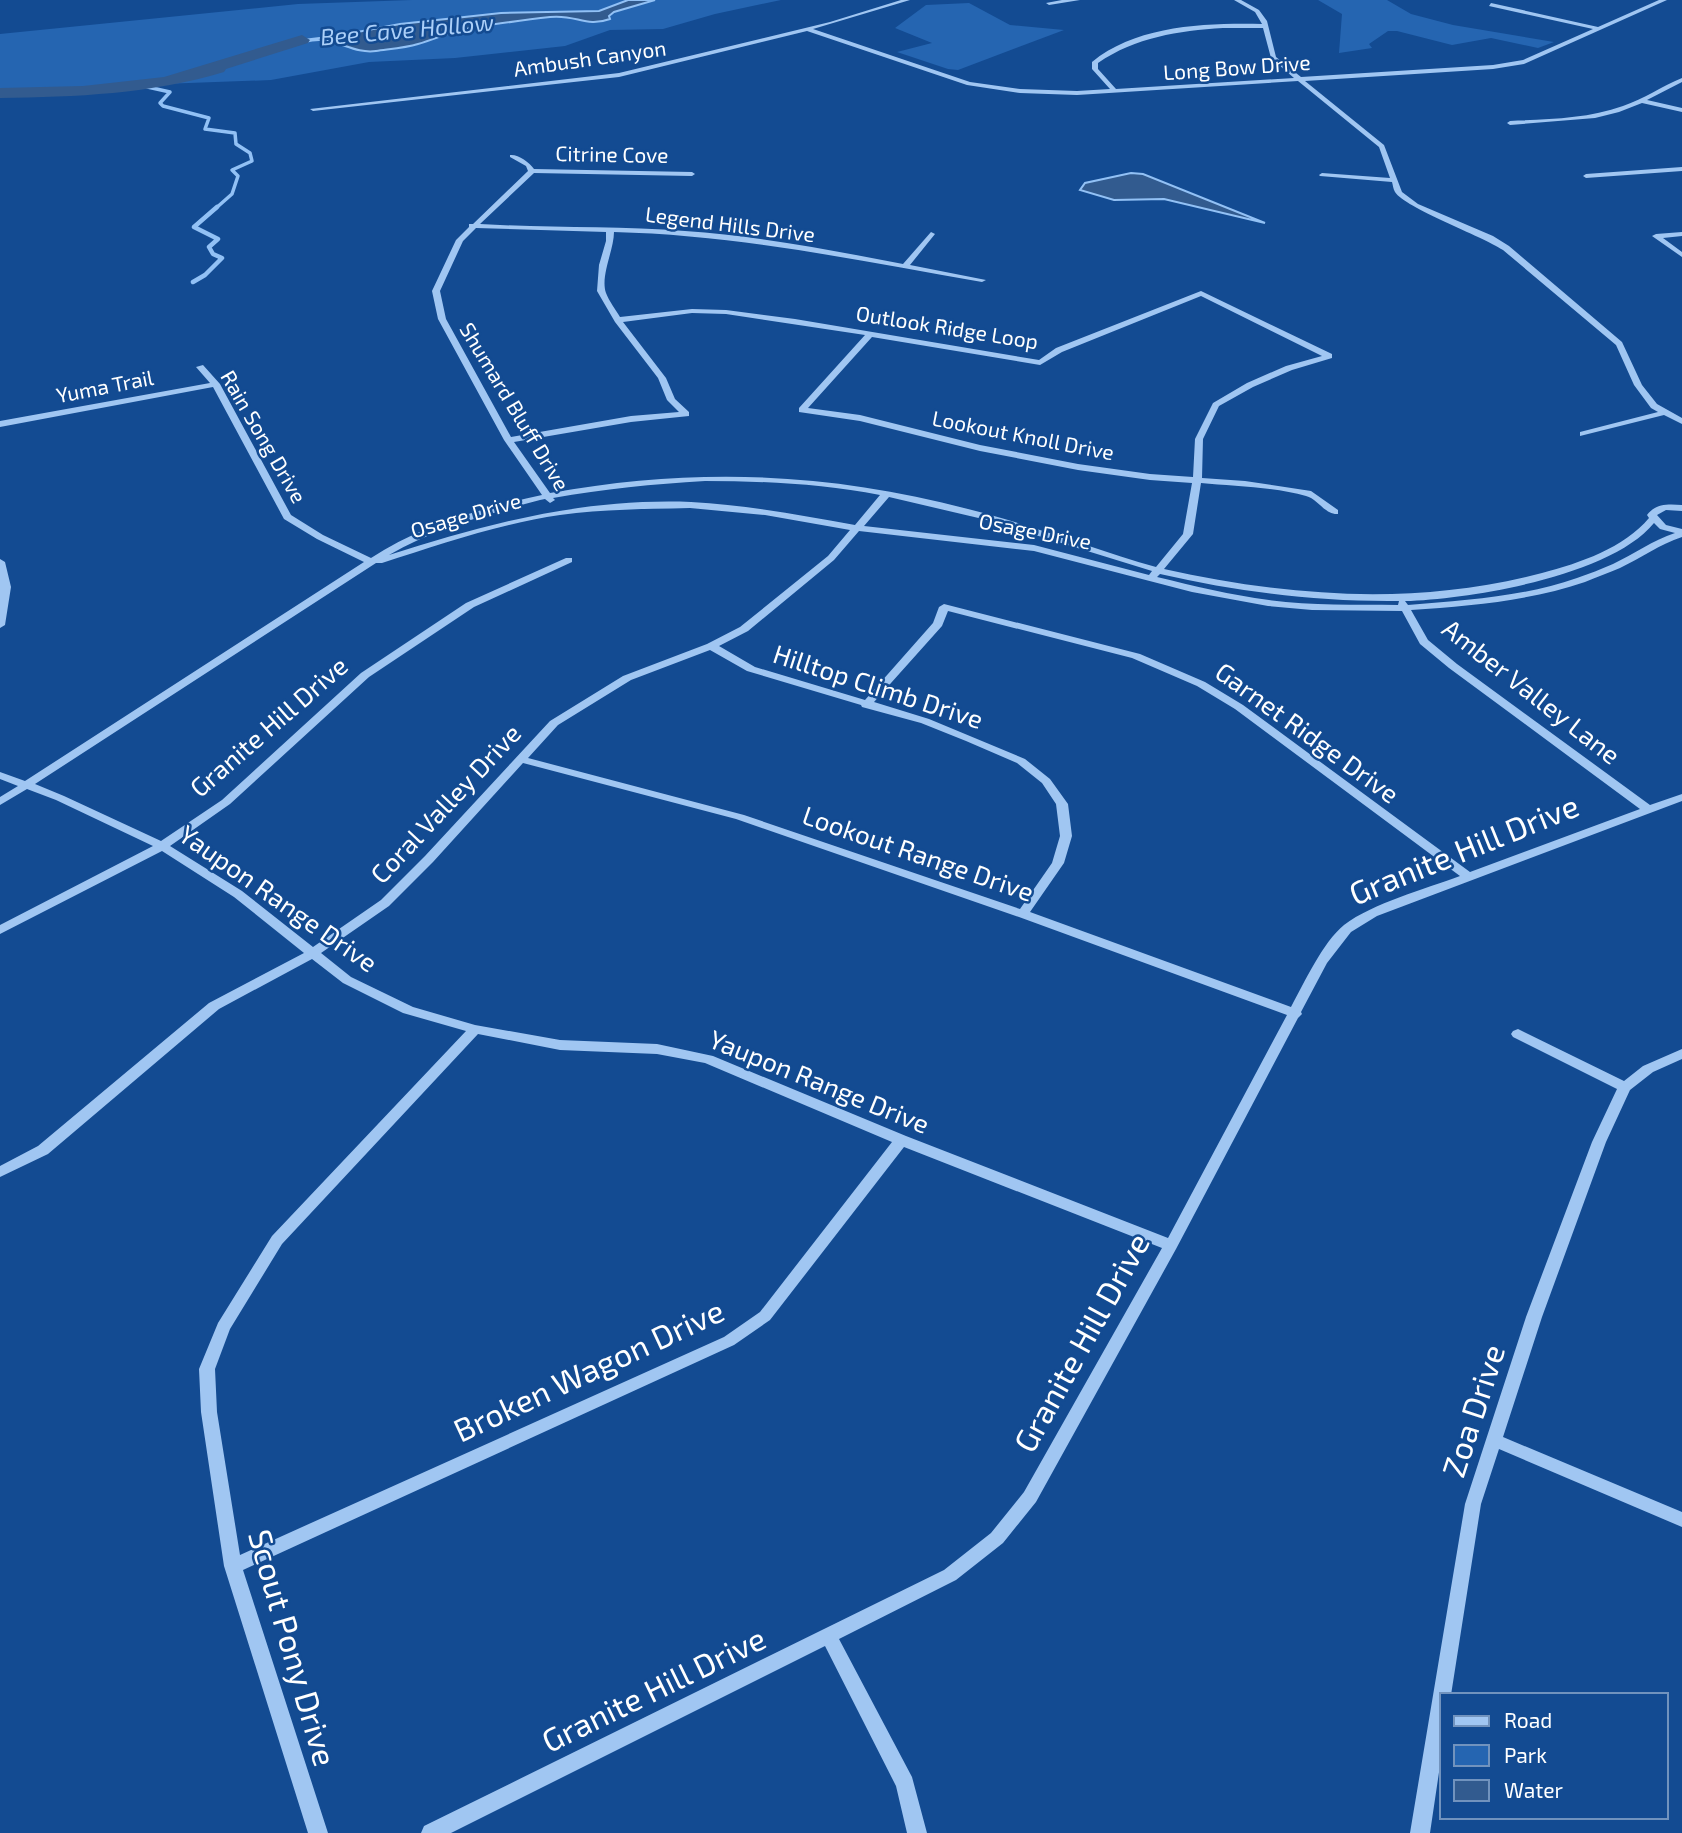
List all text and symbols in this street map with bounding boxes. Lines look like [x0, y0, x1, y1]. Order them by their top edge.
water label: Bee Cave Hollow [319, 7, 495, 51]
street label: Ambush Canyon [512, 34, 668, 81]
street label: Long Bow Drive [1162, 49, 1311, 84]
street label: Citrine Cove [555, 140, 669, 167]
street label: Legend Hills Drive [644, 201, 816, 246]
street label: Outlook Ridge Loop [854, 300, 1040, 353]
street label: Shumard Bluff Drive [455, 318, 575, 495]
street label: Yuma Trail [54, 364, 156, 407]
street label: Rain Song Drive [216, 366, 312, 507]
street label: Lookout Knoll Drive [930, 405, 1116, 464]
street label: Osage Drive [407, 487, 524, 542]
street label: Osage Drive [977, 507, 1093, 554]
street label: Amber Valley Lane [1437, 612, 1627, 770]
street label: Hilltop Climb Drive [770, 637, 987, 734]
street label: Granite Hill Drive [183, 649, 353, 803]
street label: Garnet Ridge Drive [1210, 655, 1406, 809]
street label: Coral Valley Drive [363, 717, 526, 889]
street label: Granite Hill Drive [1343, 785, 1584, 911]
street label: Lookout Range Drive [799, 798, 1038, 907]
street label: Yaupon Range Drive [174, 818, 384, 978]
street label: Yaupon Range Drive [705, 1022, 934, 1139]
street label: Granite Hill Drive [1004, 1226, 1156, 1458]
street label: Broken Wagon Drive [447, 1290, 729, 1449]
street label: Zoa Drive [1433, 1339, 1511, 1481]
street label: Scout Pony Drive [242, 1525, 346, 1770]
street label: Granite Hill Drive [535, 1618, 771, 1759]
legend [1440, 1693, 1668, 1819]
text: Road [1504, 1707, 1552, 1732]
text: Park [1504, 1742, 1547, 1767]
text: Water [1504, 1777, 1563, 1802]

